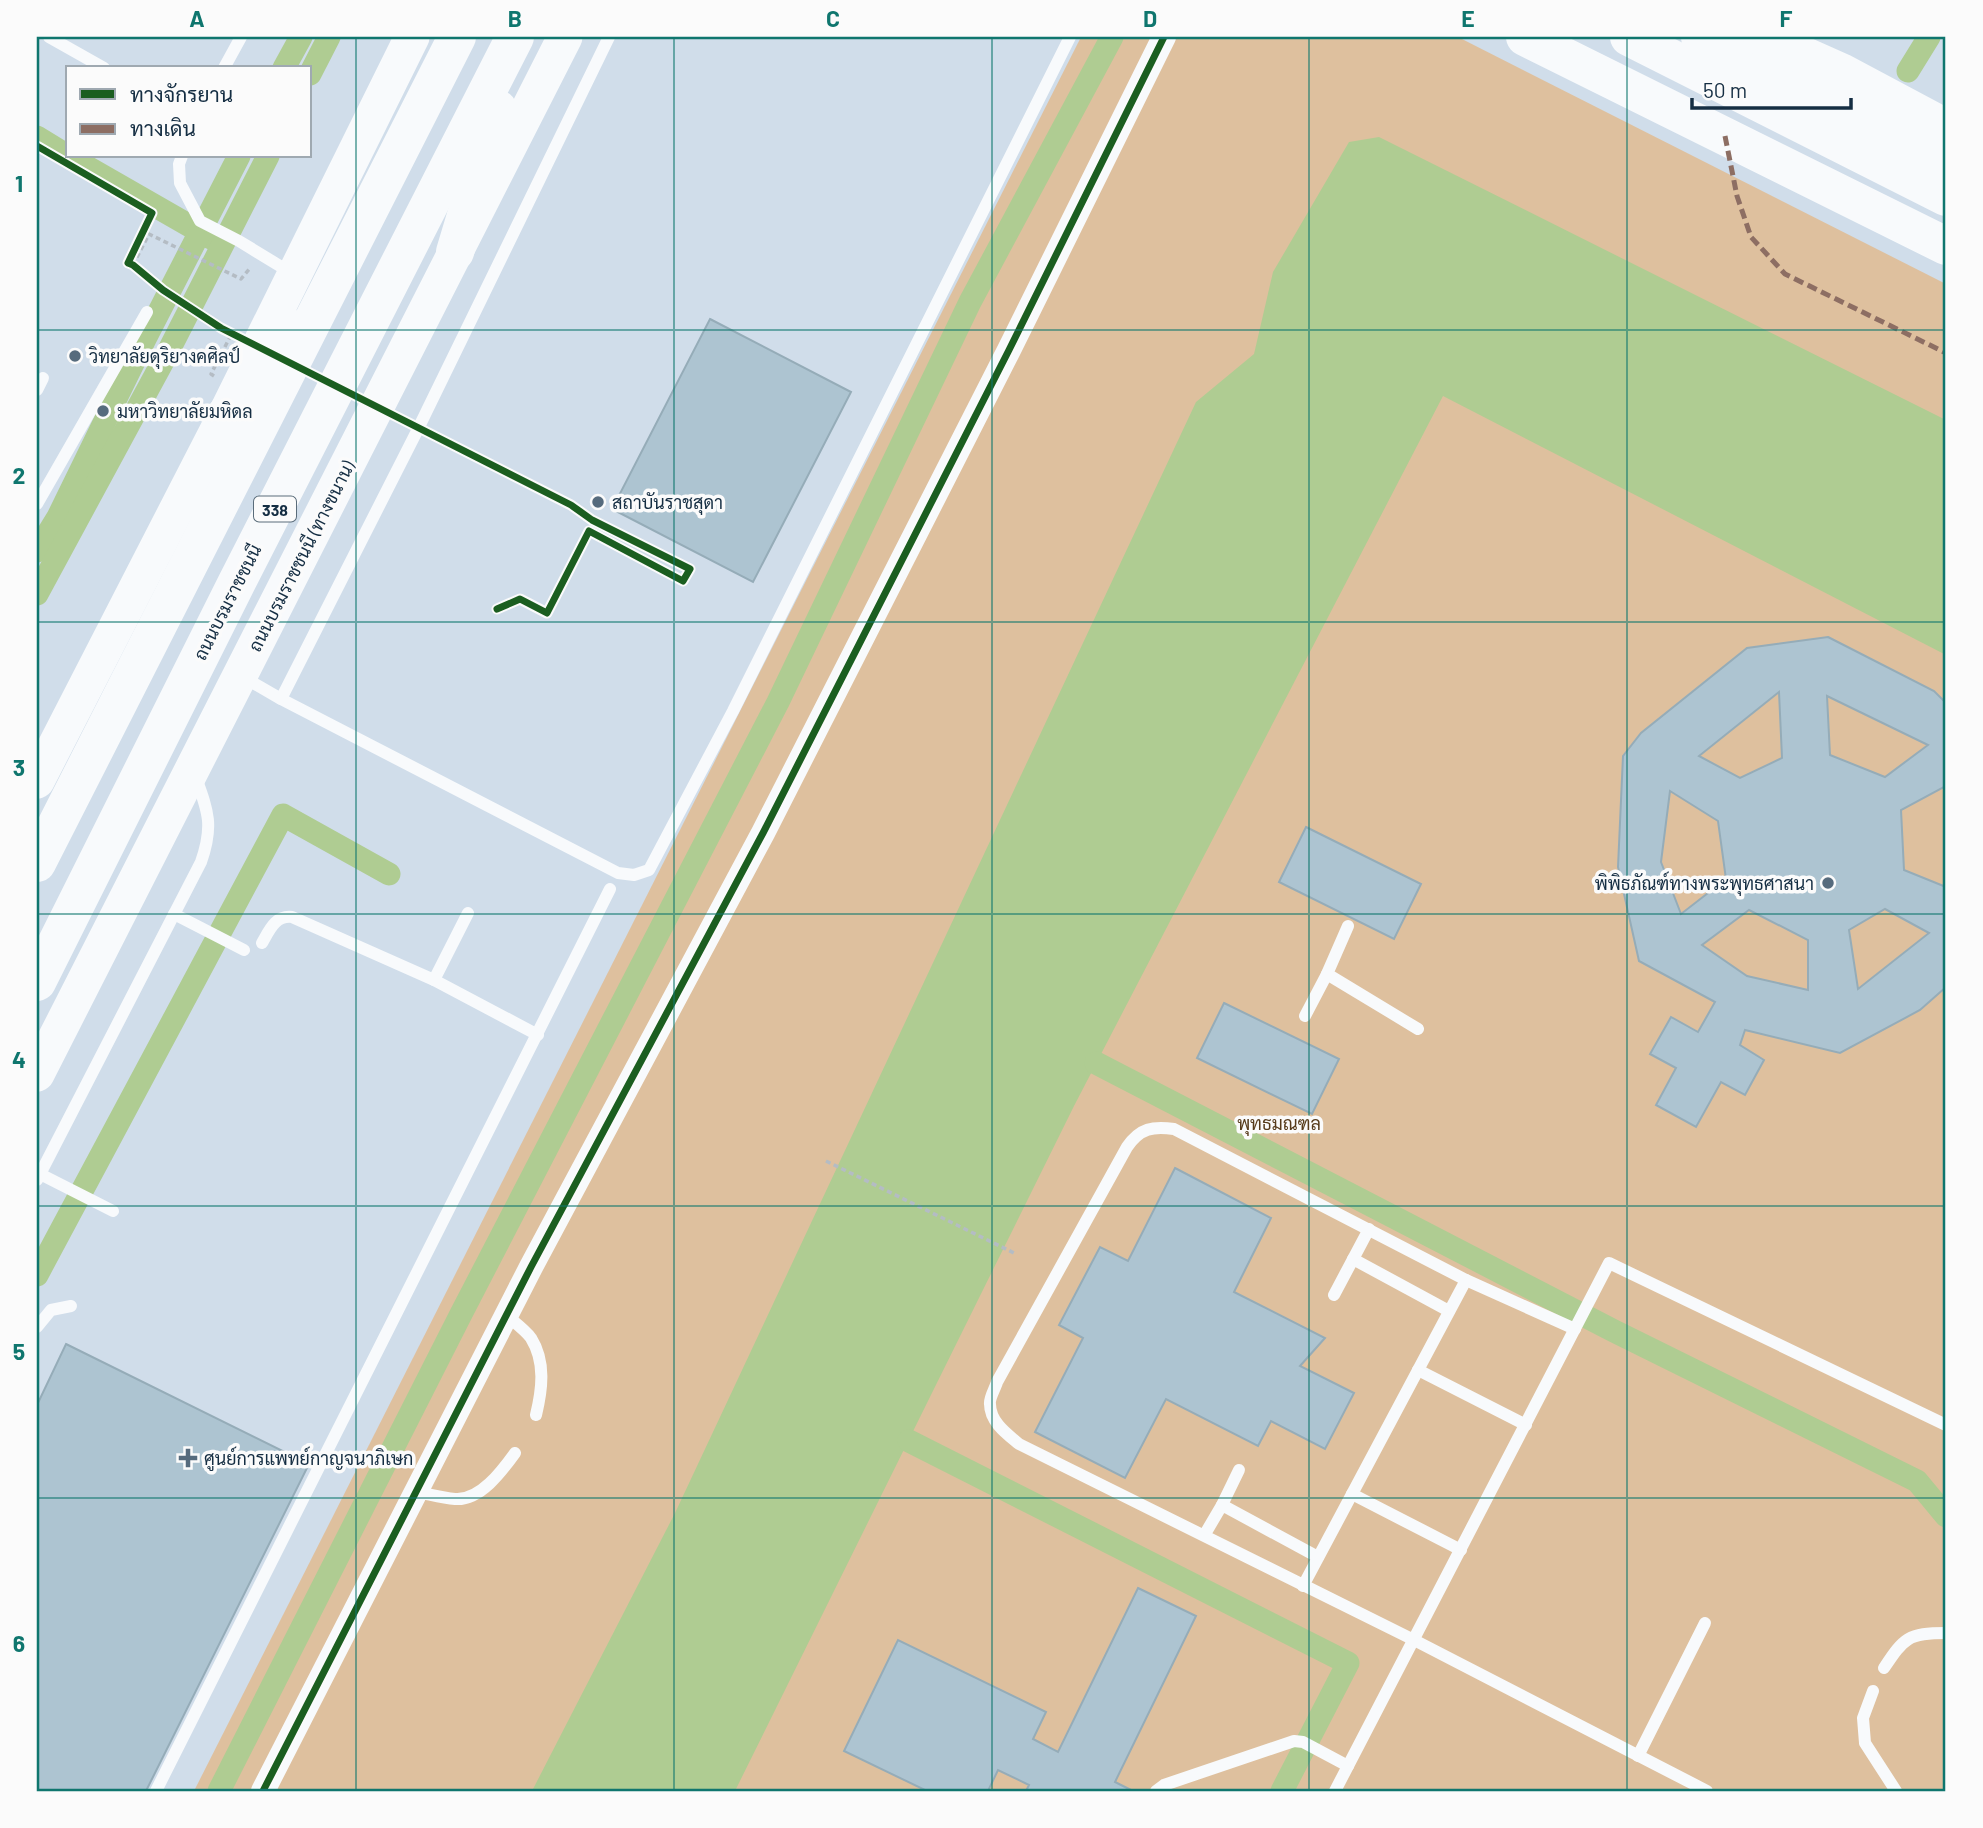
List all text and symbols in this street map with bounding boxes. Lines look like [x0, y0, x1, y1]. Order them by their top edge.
text: A [189, 4, 205, 32]
text: B [508, 4, 522, 32]
text: C [826, 4, 840, 32]
text: D [1143, 4, 1157, 32]
text: E [1461, 4, 1475, 32]
text: F [1780, 4, 1793, 32]
legend [66, 66, 312, 158]
scale bar [1692, 66, 1852, 110]
text: 50 m [1703, 77, 1747, 102]
text: ทางจักรยาน [130, 81, 233, 106]
text: ทางเดิน [130, 115, 196, 140]
text: 1 [15, 169, 23, 197]
place label: วิทยาลัยดุริยางคศิลป์ [88, 345, 240, 369]
marker: วิทยาลัยดุริยางคศิลป์ [67, 348, 83, 364]
place label: มหาวิทยาลัยมหิดล [117, 400, 253, 422]
marker: มหาวิทยาลัยมหิดล [95, 403, 111, 419]
street label: ถนนบรมราชชนนี (ทางขนาน) [242, 456, 359, 655]
text: 2 [13, 461, 25, 489]
place label: สถาบันราชสุดา [612, 491, 723, 515]
marker: สถาบันราชสุดา [590, 494, 606, 510]
road number: 338 [254, 496, 296, 522]
street label: ถนนบรมราชชนนี [187, 540, 266, 664]
text: 3 [13, 753, 25, 781]
place label: พิพิธภัณฑ์ทางพระพุทธศาสนา [1595, 871, 1814, 896]
marker: พิพิธภัณฑ์ทางพระพุทธศาสนา [1820, 875, 1836, 891]
text: 4 [12, 1045, 26, 1073]
park label: พุทธมณฑล [1237, 1112, 1321, 1136]
text: 5 [13, 1337, 25, 1365]
place label: ศูนย์การแพทย์กาญจนาภิเษก [204, 1446, 413, 1472]
marker: ศูนย์การแพทย์กาญจนาภิเษก [178, 1448, 198, 1468]
text: 6 [13, 1629, 25, 1657]

